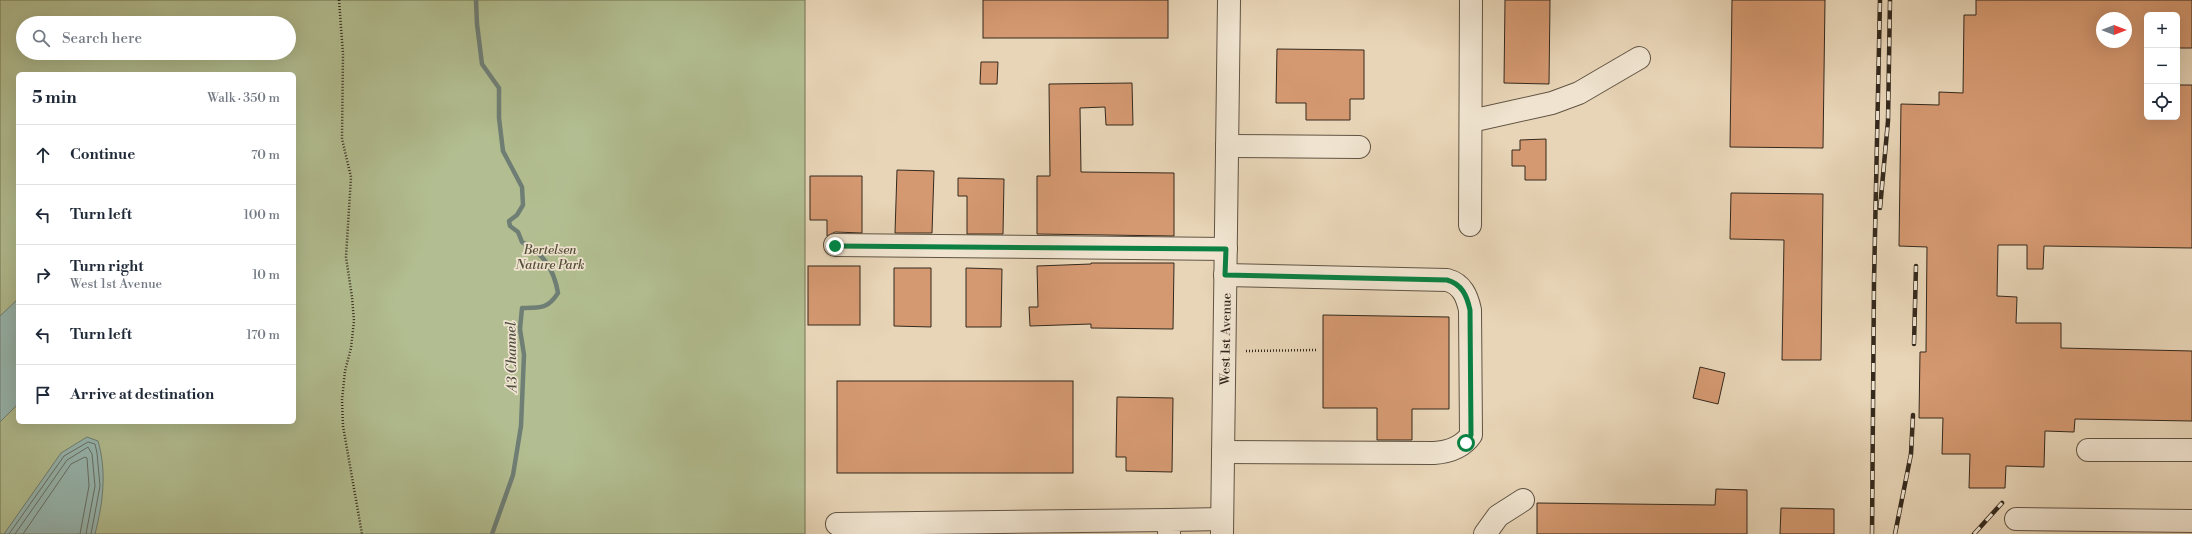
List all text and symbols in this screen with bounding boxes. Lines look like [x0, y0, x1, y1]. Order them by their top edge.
north arrow [2096, 12, 2132, 48]
map controls [2144, 12, 2180, 120]
button: + [2144, 12, 2180, 48]
search box [16, 16, 296, 60]
icon: search [30, 27, 52, 49]
text: Search here [62, 29, 142, 48]
button: − [2144, 48, 2180, 84]
button: locate [2144, 84, 2180, 120]
text: 5 min [32, 87, 77, 109]
text: Walk · 350 m [207, 90, 280, 106]
icon: ahead [32, 144, 54, 166]
text: Continue [70, 145, 135, 164]
text: 70 m [251, 147, 280, 163]
icon: left [32, 204, 54, 226]
text: Turn left [70, 205, 132, 224]
text: 100 m [244, 207, 280, 223]
route end [826, 237, 844, 255]
park label: Bertelsen Nature Park [514, 242, 585, 273]
text: Turn right [70, 257, 144, 276]
icon: right [32, 264, 54, 286]
text: 10 m [252, 267, 280, 283]
text: West 1st Avenue [70, 276, 162, 292]
street label: West 1st Avenue [1217, 292, 1235, 386]
water label: A3 Channel [502, 321, 522, 394]
icon: left [32, 324, 54, 346]
text: Turn left [70, 325, 132, 344]
text: 170 m [246, 327, 280, 343]
icon: arrive [32, 384, 54, 406]
text: Arrive at destination [70, 385, 214, 404]
route start [1457, 434, 1475, 452]

